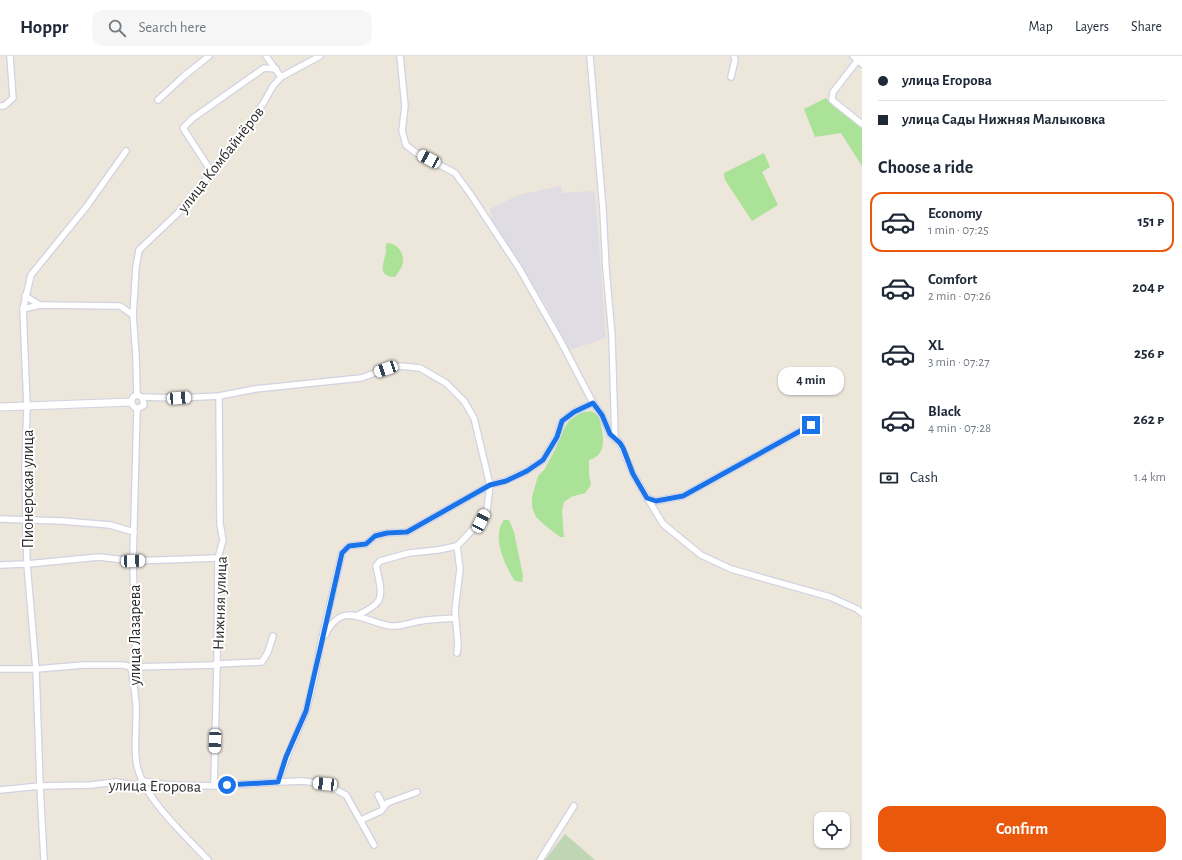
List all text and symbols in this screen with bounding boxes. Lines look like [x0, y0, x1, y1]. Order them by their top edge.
search box [92, 10, 372, 46]
icon: search [106, 17, 128, 39]
text: Hoppr [20, 18, 68, 37]
text: Search here [138, 20, 206, 35]
text: Map [1028, 20, 1053, 34]
text: Layers [1075, 20, 1109, 34]
text: Share [1131, 20, 1162, 34]
text: улица Егорова [902, 73, 992, 88]
street label: улица Комбайнёров [174, 104, 268, 217]
text: улица Сады Нижняя Малыковка [902, 112, 1105, 127]
car [416, 148, 442, 170]
text: Choose a ride [878, 159, 973, 177]
icon: car [880, 204, 916, 240]
text: Economy [928, 206, 982, 221]
text: 151 ₽ [1137, 214, 1164, 229]
text: 1 min · 07:25 [928, 224, 989, 237]
icon: car [880, 270, 916, 306]
text: Comfort [928, 272, 977, 287]
text: 204 ₽ [1132, 280, 1164, 295]
text: 2 min · 07:26 [928, 290, 991, 303]
icon: car [880, 336, 916, 372]
text: XL [928, 338, 944, 353]
text: 256 ₽ [1134, 346, 1164, 361]
text: 3 min · 07:27 [928, 356, 990, 369]
car [373, 359, 399, 379]
callout: 4 min [778, 367, 844, 395]
text: 4 min [796, 374, 826, 387]
car [167, 391, 191, 405]
icon: car [880, 402, 916, 438]
text: Black [928, 404, 961, 419]
text: 262 ₽ [1133, 412, 1164, 427]
route end [802, 416, 820, 434]
text: 4 min · 07:28 [928, 422, 991, 435]
street label: Пионерская улица [20, 429, 37, 549]
icon: cash [878, 467, 900, 489]
text: Cash [910, 470, 938, 485]
text: 1.4 km [1134, 471, 1166, 484]
car [470, 508, 492, 534]
car [121, 555, 145, 567]
street label: Нижняя улица [210, 556, 231, 650]
street label: улица Лазарева [127, 584, 144, 687]
car [209, 729, 221, 753]
route start [218, 776, 236, 794]
street label: улица Егорова [108, 777, 201, 796]
car [312, 777, 338, 791]
button: Confirm [878, 806, 1166, 852]
map controls [814, 812, 850, 848]
button: locate [814, 812, 850, 848]

